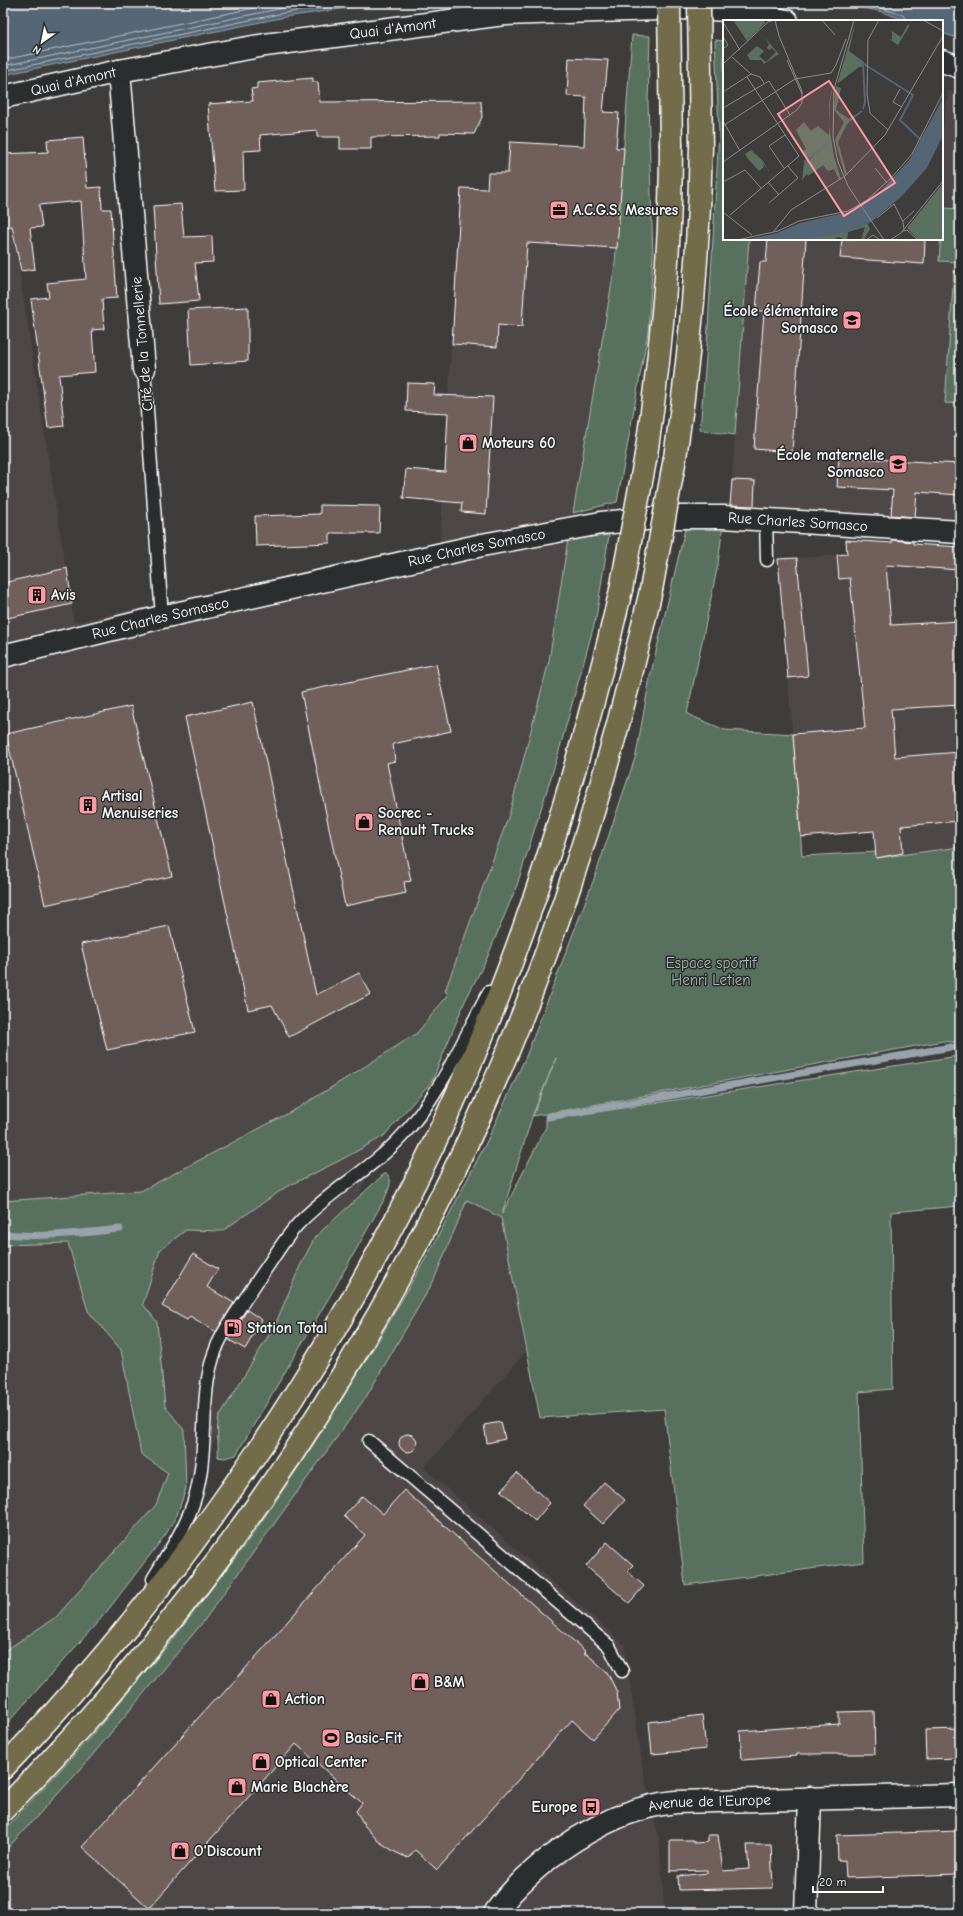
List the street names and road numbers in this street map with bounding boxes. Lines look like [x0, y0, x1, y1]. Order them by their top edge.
street label: Quai d'Amont [348, 14, 438, 43]
street label: Quai d'Amont [29, 63, 118, 100]
street label: Cité de la Tonnellerie [127, 276, 157, 412]
street label: Rue Charles Somasco [727, 508, 868, 535]
street label: Rue Charles Somasco [406, 524, 547, 570]
street label: Rue Charles Somasco [90, 593, 231, 643]
street label: Avenue de l'Europe [646, 1791, 772, 1816]

